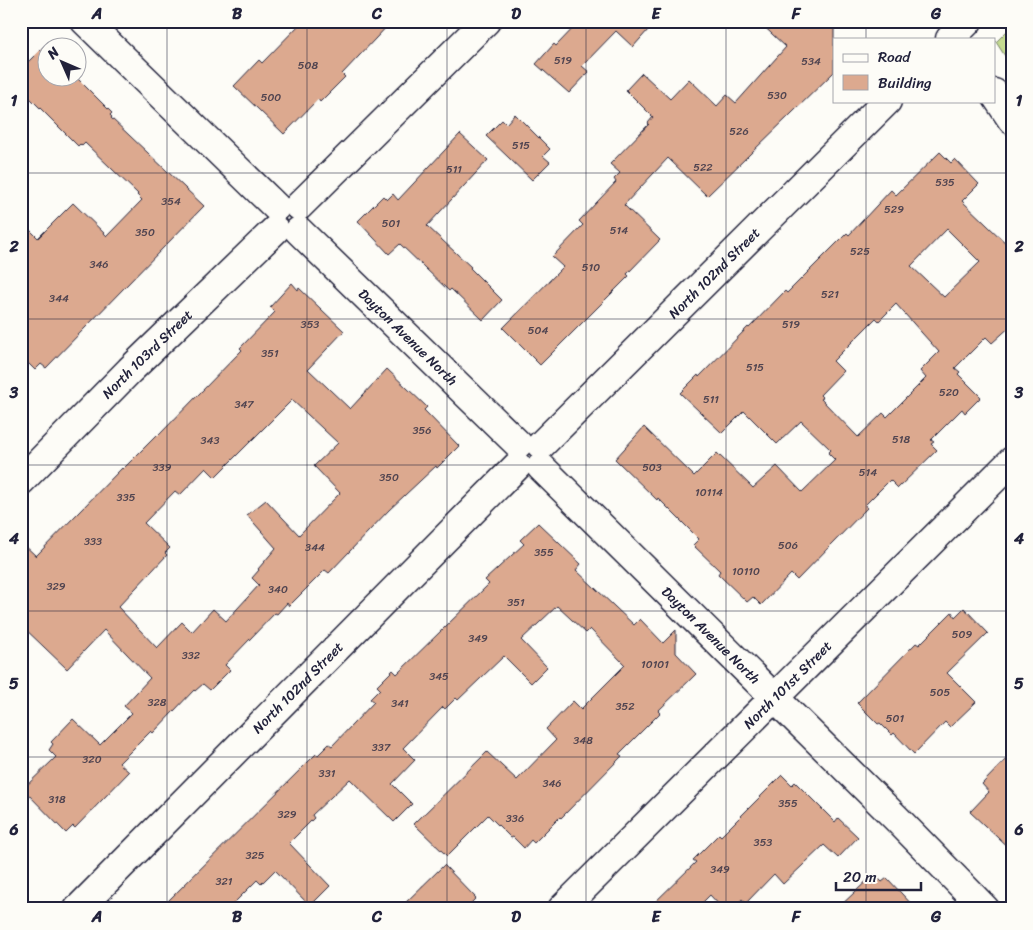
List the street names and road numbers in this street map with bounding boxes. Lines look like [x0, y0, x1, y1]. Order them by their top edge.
street label: North 102nd Street [662, 221, 766, 325]
street label: Dayton Avenue North [352, 283, 463, 392]
street label: North 103rd Street [96, 303, 199, 405]
street label: Dayton Avenue North [655, 580, 766, 690]
street label: North 101st Street [737, 635, 838, 735]
street label: North 102nd Street [246, 636, 350, 740]

